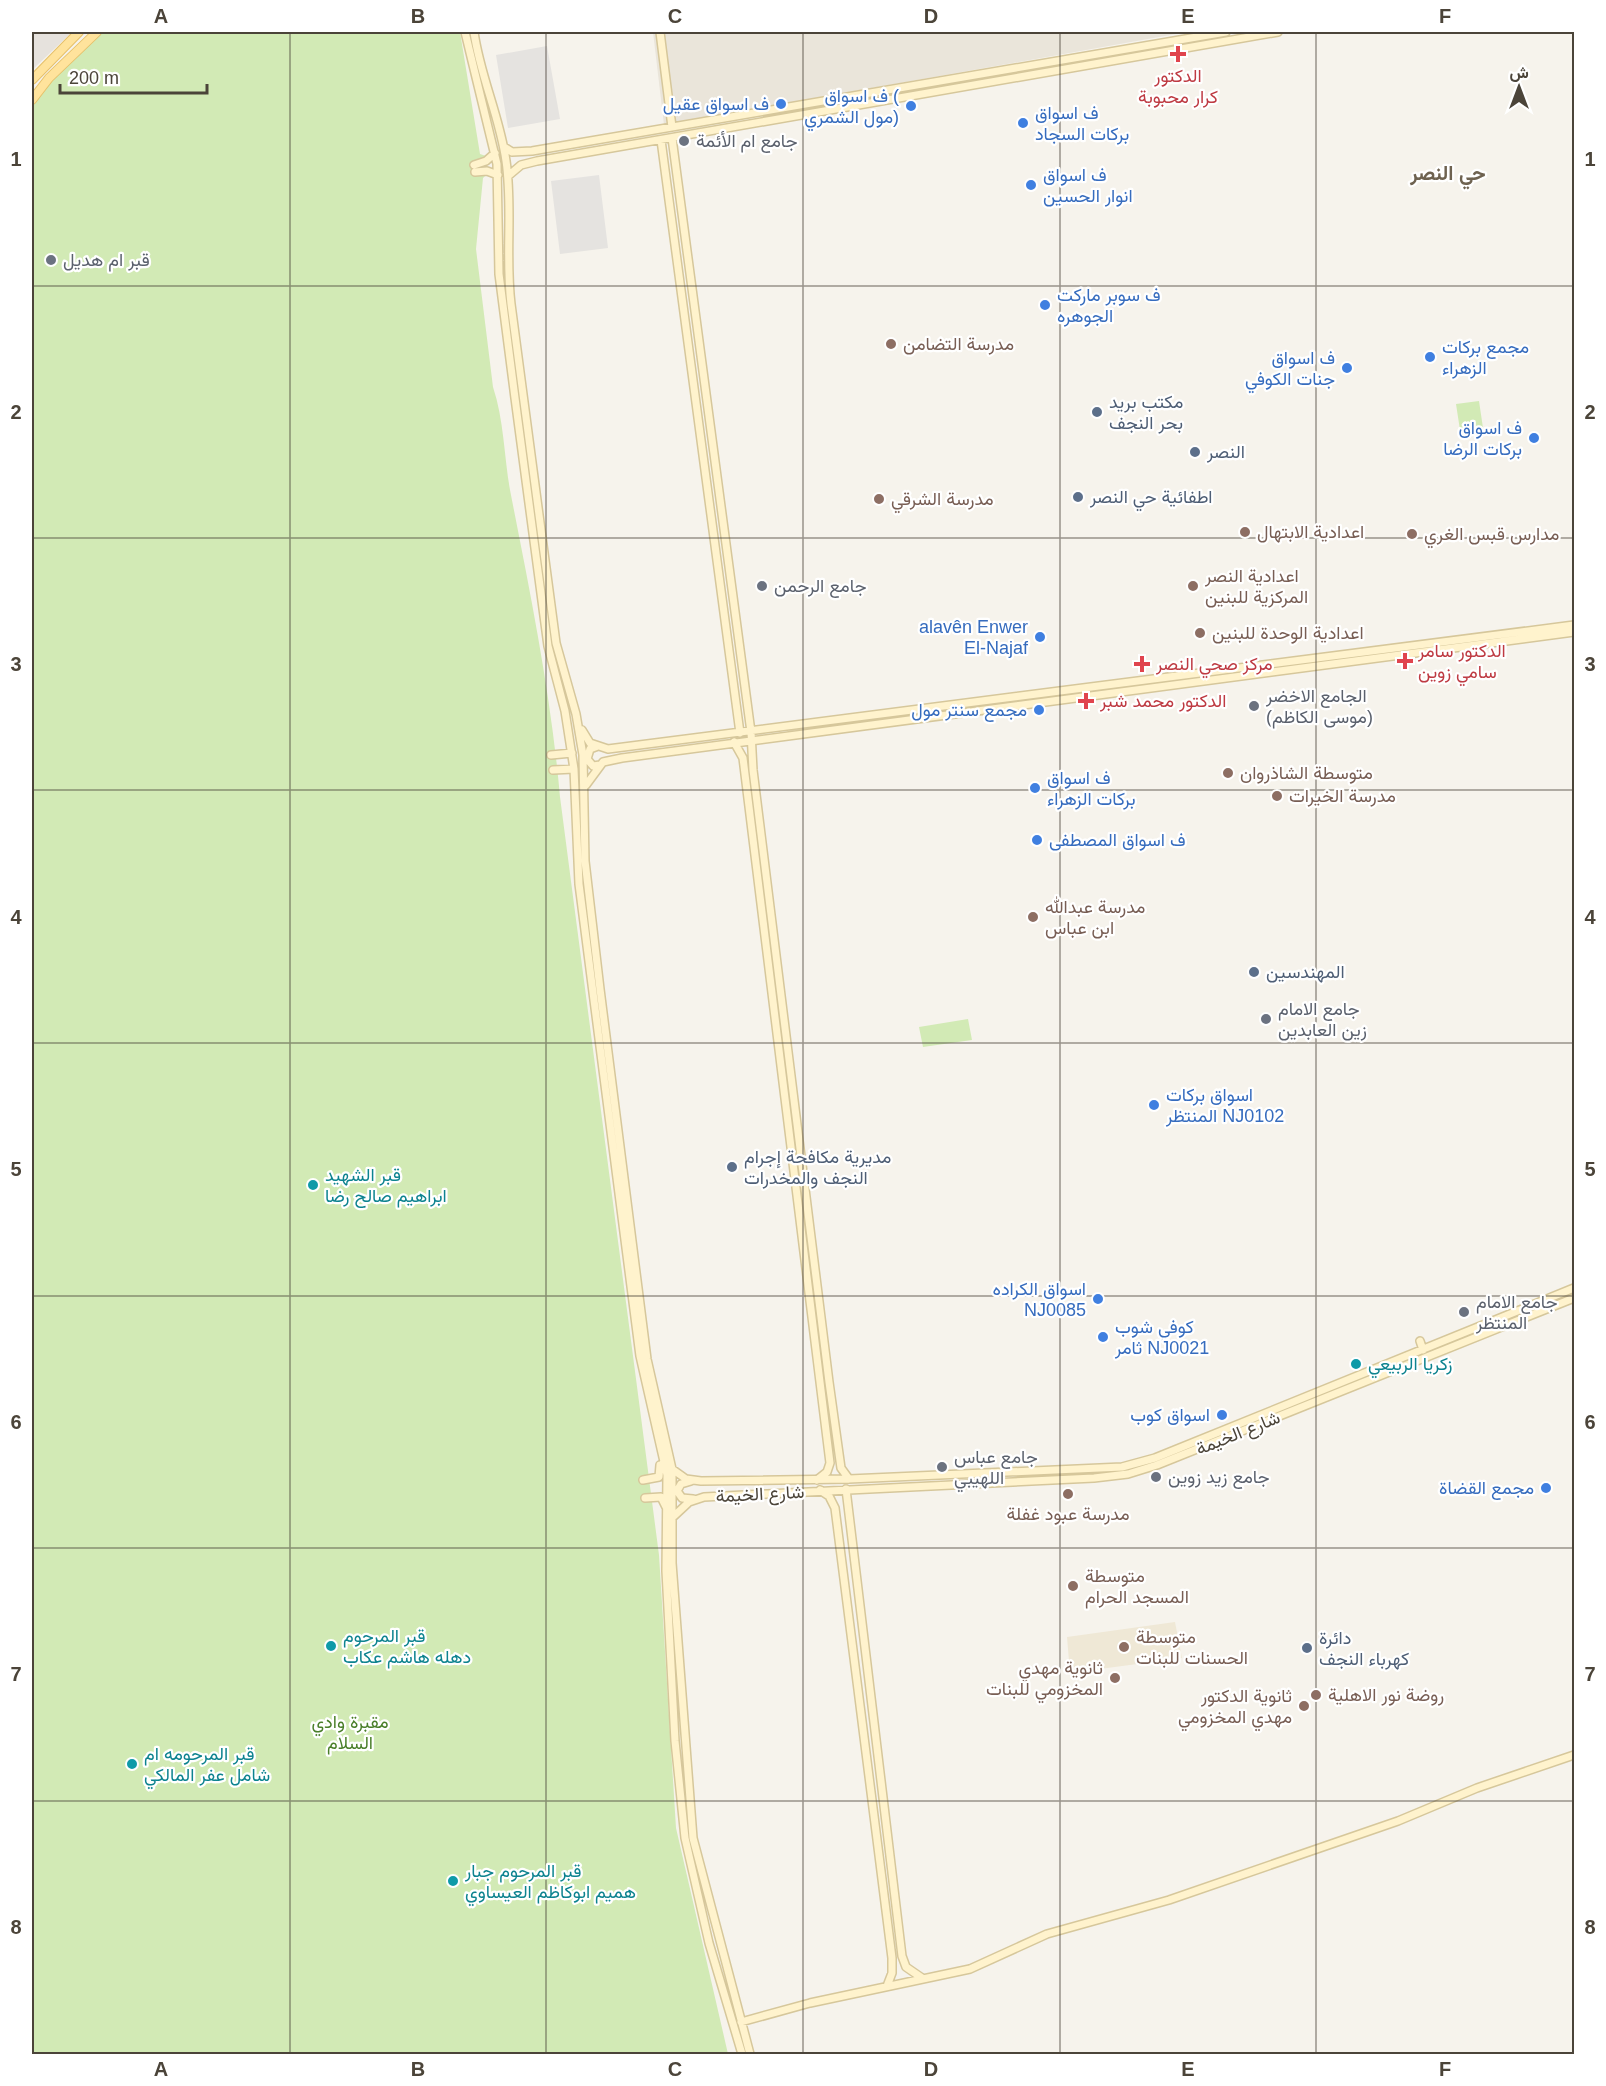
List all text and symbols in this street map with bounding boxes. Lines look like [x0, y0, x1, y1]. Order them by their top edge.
text: A [154, 5, 168, 27]
text: B [411, 5, 425, 27]
text: C [668, 5, 682, 27]
text: D [924, 5, 938, 27]
text: E [1181, 5, 1195, 27]
text: F [1439, 5, 1451, 27]
marker: الدكتور كرار محبوبة [1169, 45, 1187, 63]
scale bar [60, 57, 207, 95]
north arrow [1489, 57, 1549, 117]
text: ش [1509, 64, 1529, 82]
place label: الدكتور كرار محبوبة [1138, 66, 1218, 108]
text: 200 m [69, 68, 119, 88]
place label: ف اسواق ( مول الشمري) [804, 86, 899, 132]
place label: ف اسواق عقيل [663, 94, 769, 115]
marker: ف اسواق عقيل [774, 97, 788, 111]
marker: ف اسواق ( مول الشمري) [904, 99, 918, 113]
place label: ف اسواق بركات السجاد [1035, 103, 1129, 145]
marker: ف اسواق بركات السجاد [1016, 116, 1030, 130]
place label: جامع ام الأئمة [696, 131, 798, 153]
marker: جامع ام الأئمة [677, 134, 691, 148]
text: 1 [10, 148, 22, 170]
text: 1 [1584, 148, 1596, 170]
district label: حي النصر [1409, 162, 1486, 190]
place label: ف اسواق انوار الحسين [1043, 165, 1133, 207]
marker: ف اسواق انوار الحسين [1024, 178, 1038, 192]
place label: قبر ام هديل [63, 250, 150, 272]
marker: قبر ام هديل [44, 253, 58, 267]
place label: ف سوبر ماركت الجوهره [1057, 285, 1161, 327]
marker: ف سوبر ماركت الجوهره [1038, 298, 1052, 312]
place label: مدرسة التضامن [903, 334, 1014, 355]
marker: مدرسة التضامن [884, 337, 898, 351]
place label: مجمع بركات الزهراء [1442, 337, 1529, 379]
place label: ف اسواق جنات الكوفي [1245, 348, 1335, 394]
marker: مجمع بركات الزهراء [1423, 350, 1437, 364]
marker: ف اسواق جنات الكوفي [1340, 361, 1354, 375]
place label: مكتب بريد بحر النجف [1109, 392, 1183, 434]
text: 2 [10, 401, 22, 423]
text: 2 [1584, 401, 1596, 423]
marker: مكتب بريد بحر النجف [1090, 405, 1104, 419]
place label: ف اسواق بركات الرضا [1443, 418, 1522, 460]
marker: ف اسواق بركات الرضا [1527, 431, 1541, 445]
place label: النصر [1206, 442, 1245, 463]
marker: النصر [1188, 445, 1202, 459]
place label: اطفائية حي النصر [1089, 487, 1213, 512]
place label: مدرسة الشرقي [891, 489, 994, 514]
marker: اطفائية حي النصر [1071, 490, 1085, 504]
marker: مدرسة الشرقي [872, 492, 886, 506]
place label: اعدادية الابتهال [1257, 522, 1364, 543]
place label: مدارس قبس الغري [1424, 524, 1559, 549]
marker: اعدادية الابتهال [1238, 525, 1252, 539]
marker: مدارس قبس الغري [1405, 527, 1419, 541]
place label: اعدادية النصر المركزية للبنين [1204, 566, 1308, 608]
place label: جامع الرحمن [774, 576, 866, 598]
marker: جامع الرحمن [755, 579, 769, 593]
marker: اعدادية النصر المركزية للبنين [1186, 579, 1200, 593]
place label: alavên Enwer El-Najaf [919, 617, 1029, 658]
place label: اعدادية الوحدة للبنين [1212, 623, 1364, 644]
marker: اعدادية الوحدة للبنين [1193, 626, 1207, 640]
marker: alavên Enwer El-Najaf [1033, 630, 1047, 644]
place label: الدكتور سامر سامي زوين [1417, 641, 1506, 687]
marker: الدكتور سامر سامي زوين [1396, 652, 1414, 670]
text: 3 [10, 653, 22, 675]
text: 3 [1584, 653, 1596, 675]
place label: مركز صحي النصر [1155, 654, 1273, 679]
marker: مركز صحي النصر [1133, 655, 1151, 673]
place label: الجامع الاخضر (موسى الكاظم) [1265, 686, 1373, 729]
place label: الدكتور محمد شبر [1099, 691, 1226, 712]
marker: الدكتور محمد شبر [1077, 692, 1095, 710]
marker: الجامع الاخضر (موسى الكاظم) [1247, 699, 1261, 713]
place label: مجمع سنتر مول [911, 700, 1027, 722]
marker: مجمع سنتر مول [1032, 703, 1046, 717]
place label: متوسطة الشاذروان [1240, 763, 1373, 784]
marker: متوسطة الشاذروان [1221, 766, 1235, 780]
place label: ف اسواق بركات الزهراء [1047, 768, 1136, 810]
marker: ف اسواق بركات الزهراء [1028, 781, 1042, 795]
place label: مدرسة الخيرات [1289, 786, 1396, 807]
marker: مدرسة الخيرات [1270, 789, 1284, 803]
place label: ف اسواق المصطفى [1049, 830, 1186, 851]
marker: ف اسواق المصطفى [1030, 833, 1044, 847]
place label: مدرسة عبدالله ابن عباس [1045, 896, 1145, 939]
text: 4 [10, 906, 22, 928]
text: 4 [1584, 906, 1596, 928]
marker: مدرسة عبدالله ابن عباس [1026, 910, 1040, 924]
place label: المهندسين [1266, 962, 1345, 983]
marker: المهندسين [1247, 965, 1261, 979]
place label: جامع الامام زين العابدين [1278, 999, 1367, 1041]
marker: جامع الامام زين العابدين [1259, 1012, 1273, 1026]
place label: اسواق بركات المنتظر NJ0102 [1165, 1085, 1284, 1127]
marker: اسواق بركات المنتظر NJ0102 [1147, 1098, 1161, 1112]
place label: مديرية مكافحة إجرام النجف والمخدرات [744, 1147, 891, 1189]
text: 5 [10, 1158, 22, 1180]
text: 5 [1584, 1158, 1596, 1180]
marker: مديرية مكافحة إجرام النجف والمخدرات [725, 1160, 739, 1174]
place label: قبر الشهيد ابراهيم صالح رضا [325, 1165, 447, 1208]
marker: قبر الشهيد ابراهيم صالح رضا [306, 1178, 320, 1192]
place label: اسواق الكراده NJ0085 [993, 1279, 1086, 1320]
marker: اسواق الكراده NJ0085 [1091, 1292, 1105, 1306]
place label: جامع الامام المنتظر [1475, 1292, 1558, 1334]
marker: جامع الامام المنتظر [1457, 1305, 1471, 1319]
place label: كوفي شوب ثامر NJ0021 [1114, 1317, 1209, 1359]
marker: كوفي شوب ثامر NJ0021 [1096, 1330, 1110, 1344]
place label: زكريا الربيعي [1368, 1354, 1452, 1379]
marker: زكريا الربيعي [1349, 1357, 1363, 1371]
place label: اسواق كوب [1130, 1405, 1210, 1426]
street label: شارع الخيمة [1193, 1407, 1284, 1461]
marker: اسواق كوب [1215, 1408, 1229, 1422]
text: 6 [10, 1411, 22, 1433]
text: 6 [1584, 1411, 1596, 1433]
place label: جامع عباس اللهيبي [954, 1447, 1038, 1493]
marker: جامع عباس اللهيبي [935, 1460, 949, 1474]
place label: جامع زيد زوين [1168, 1467, 1270, 1489]
marker: جامع زيد زوين [1149, 1470, 1163, 1484]
place label: مجمع القضاة [1439, 1478, 1534, 1500]
marker: مجمع القضاة [1539, 1481, 1553, 1495]
street label: شارع الخيمة [715, 1482, 805, 1508]
marker: مدرسة عبود غفلة [1061, 1487, 1075, 1501]
place label: مدرسة عبود غفلة [1006, 1504, 1130, 1525]
place label: متوسطة المسجد الحرام [1085, 1566, 1189, 1609]
marker: متوسطة المسجد الحرام [1066, 1579, 1080, 1593]
place label: قبر المرحوم دهله هاشم عكاب [343, 1626, 471, 1669]
place label: متوسطة الحسنات للبنات [1136, 1627, 1248, 1668]
place label: دائرة كهرباء النجف [1319, 1628, 1409, 1670]
marker: قبر المرحوم دهله هاشم عكاب [324, 1639, 338, 1653]
marker: متوسطة الحسنات للبنات [1117, 1640, 1131, 1654]
marker: دائرة كهرباء النجف [1300, 1641, 1314, 1655]
place label: ثانوية مهدي المخزومي للبنات [986, 1658, 1103, 1704]
text: 7 [10, 1663, 22, 1685]
text: 7 [1584, 1663, 1596, 1685]
marker: ثانوية مهدي المخزومي للبنات [1108, 1671, 1122, 1685]
place label: روضة نور الاهلية [1328, 1685, 1444, 1706]
place label: ثانوية الدكتور مهدي المخزومي [1178, 1686, 1292, 1732]
marker: روضة نور الاهلية [1309, 1688, 1323, 1702]
marker: ثانوية الدكتور مهدي المخزومي [1297, 1699, 1311, 1713]
park label: مقبرة وادي السلام [311, 1712, 389, 1755]
place label: قبر المرحومه ام شامل عفر المالكي [144, 1744, 270, 1790]
marker: قبر المرحومه ام شامل عفر المالكي [125, 1757, 139, 1771]
place label: قبر المرحوم جبار هميم ابوكاظم العيساوي [464, 1861, 636, 1907]
marker: قبر المرحوم جبار هميم ابوكاظم العيساوي [446, 1874, 460, 1888]
text: 8 [10, 1916, 22, 1938]
text: 8 [1584, 1916, 1596, 1938]
text: A [154, 2058, 168, 2080]
text: B [411, 2058, 425, 2080]
text: C [668, 2058, 682, 2080]
text: D [924, 2058, 938, 2080]
text: E [1181, 2058, 1195, 2080]
text: F [1439, 2058, 1451, 2080]

